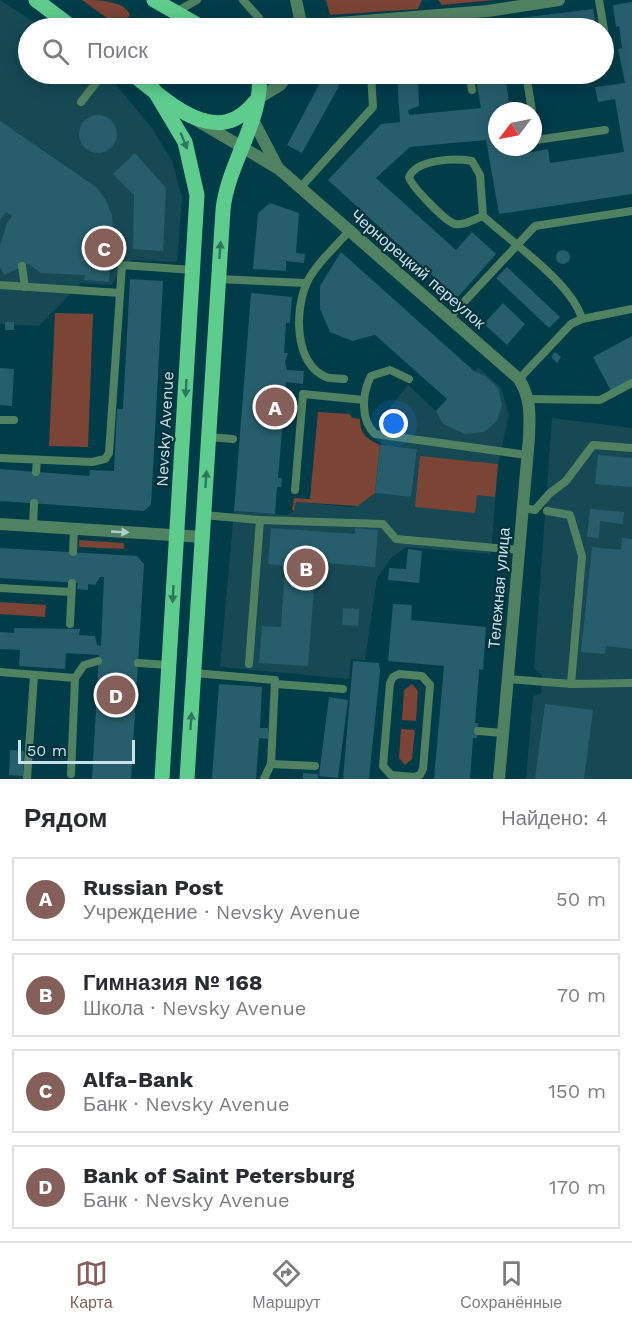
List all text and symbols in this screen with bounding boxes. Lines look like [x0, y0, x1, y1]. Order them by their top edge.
search box [18, 18, 614, 84]
icon: search [39, 35, 72, 68]
text: Поиск [87, 38, 148, 63]
north arrow [488, 102, 542, 156]
one-way arrow [179, 132, 189, 150]
street label: Чернорецкий переулок [347, 205, 490, 333]
pin: C [84, 226, 124, 270]
one-way arrow [216, 240, 225, 259]
street label: Nevsky Avenue [152, 371, 178, 487]
one-way arrow [181, 379, 190, 398]
pin: A [256, 384, 294, 430]
your location [379, 409, 408, 438]
one-way arrow [201, 470, 211, 489]
street label: Тележная улица [484, 526, 514, 650]
one-way arrow [111, 527, 130, 536]
pin: B [286, 546, 326, 590]
one-way arrow [169, 585, 178, 604]
pin: D [96, 672, 136, 718]
one-way arrow [186, 711, 195, 730]
scale bar [18, 737, 135, 764]
text: 50 m [27, 741, 67, 760]
text: Рядом [24, 803, 107, 833]
text: Найдено: 4 [501, 806, 608, 830]
text: Russian Post [83, 875, 223, 900]
text: A [39, 887, 52, 911]
text: 50 m [556, 887, 606, 911]
text: Учреждение · Nevsky Avenue [83, 900, 360, 924]
text: Гимназия № 168 [83, 970, 263, 995]
text: B [39, 983, 52, 1007]
text: 70 m [557, 983, 606, 1007]
text: Школа · Nevsky Avenue [83, 996, 306, 1020]
text: Alfa-Bank [83, 1067, 193, 1092]
text: C [39, 1079, 52, 1103]
text: 150 m [548, 1079, 606, 1103]
text: Банк · Nevsky Avenue [83, 1092, 290, 1116]
text: Bank of Saint Petersburg [83, 1163, 354, 1188]
text: D [38, 1175, 53, 1199]
text: 170 m [549, 1175, 606, 1199]
text: Банк · Nevsky Avenue [83, 1188, 290, 1212]
tab: Карта [70, 1257, 113, 1312]
tab: Маршрут [252, 1257, 321, 1312]
tab: Сохранённые [460, 1257, 562, 1312]

